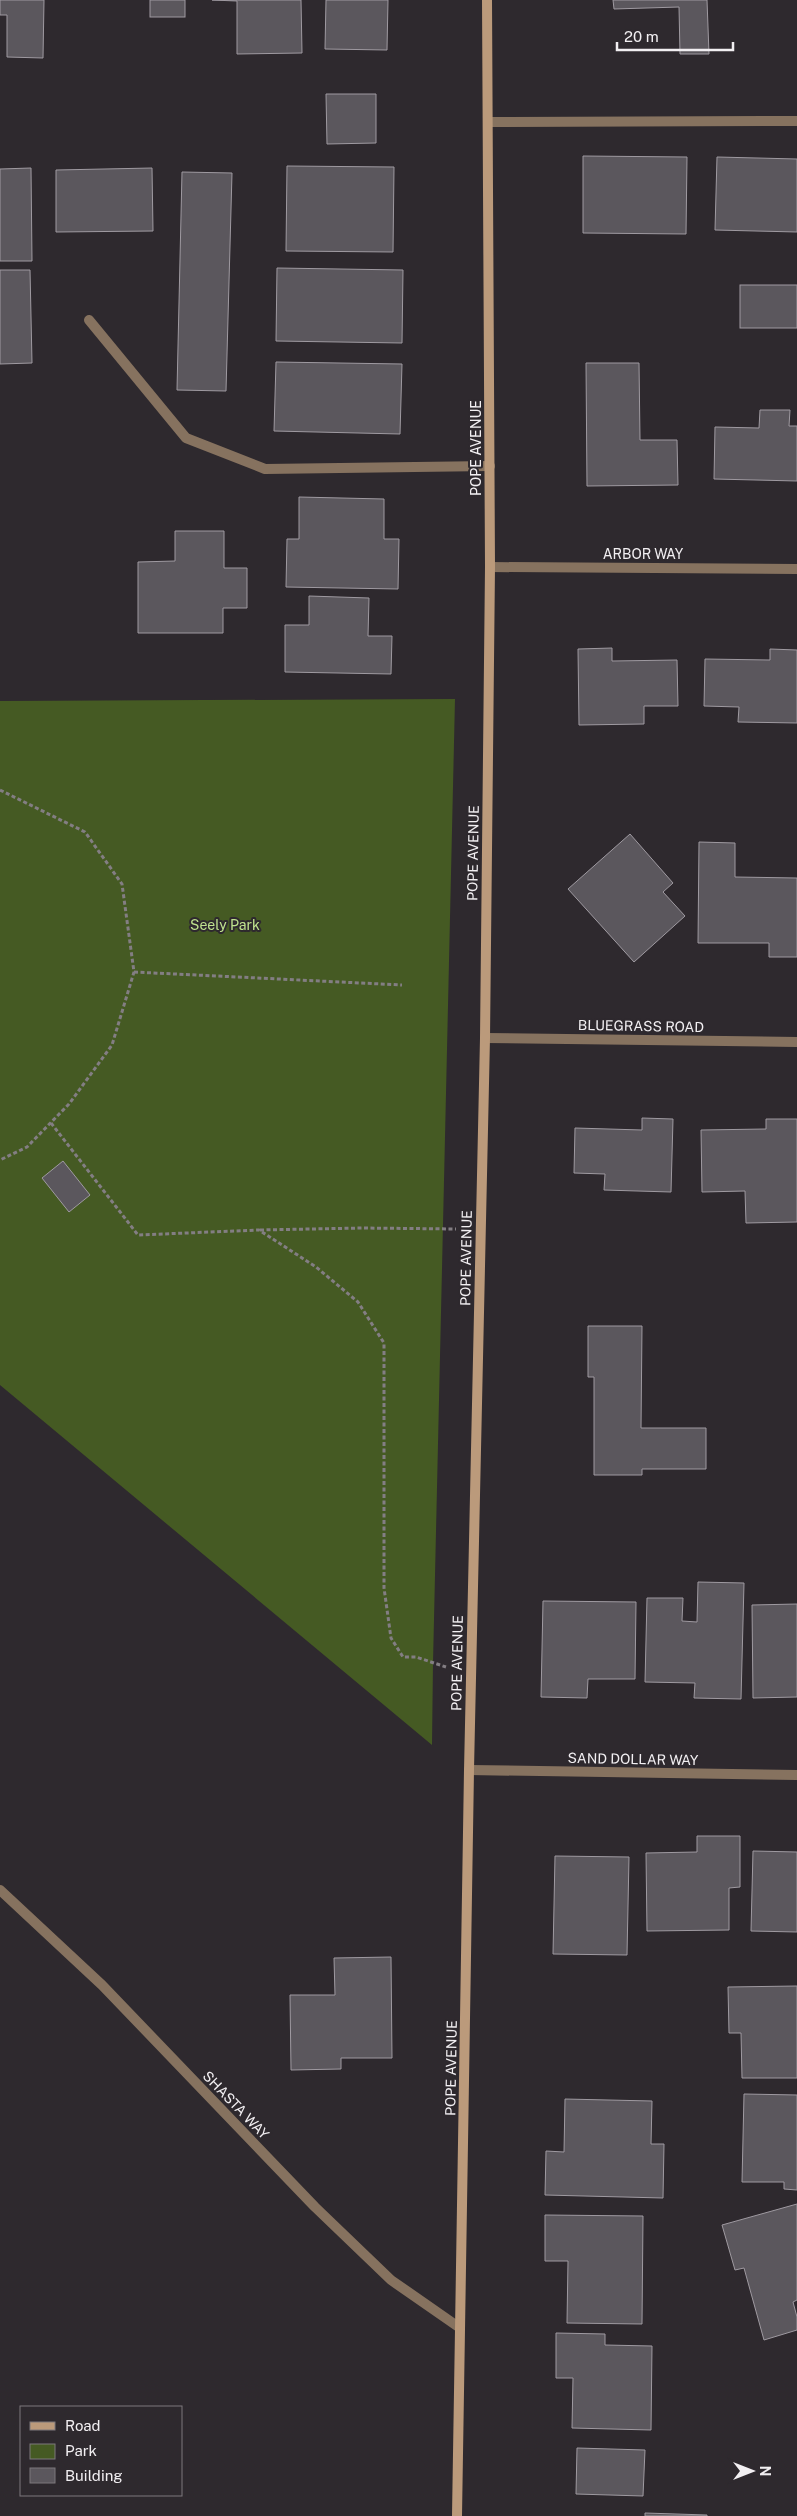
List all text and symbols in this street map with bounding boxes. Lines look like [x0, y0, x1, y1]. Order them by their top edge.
scale bar [617, 20, 733, 52]
text: 20 m [624, 28, 659, 45]
street label: POPE AVENUE [468, 400, 484, 496]
street label: ARBOR WAY [603, 546, 684, 562]
street label: POPE AVENUE [464, 805, 482, 901]
park label: Seely Park [190, 917, 260, 933]
street label: BLUEGRASS ROAD [578, 1017, 704, 1035]
street label: POPE AVENUE [457, 1210, 475, 1306]
street label: POPE AVENUE [448, 1615, 466, 1711]
street label: SAND DOLLAR WAY [567, 1750, 699, 1768]
street label: POPE AVENUE [442, 2020, 460, 2116]
street label: SHASTA WAY [200, 2068, 273, 2143]
legend [20, 2406, 182, 2496]
text: Road [65, 2417, 101, 2434]
text: Park [65, 2442, 97, 2459]
north arrow [727, 2446, 777, 2496]
text: N [757, 2466, 773, 2476]
text: Building [65, 2467, 123, 2484]

